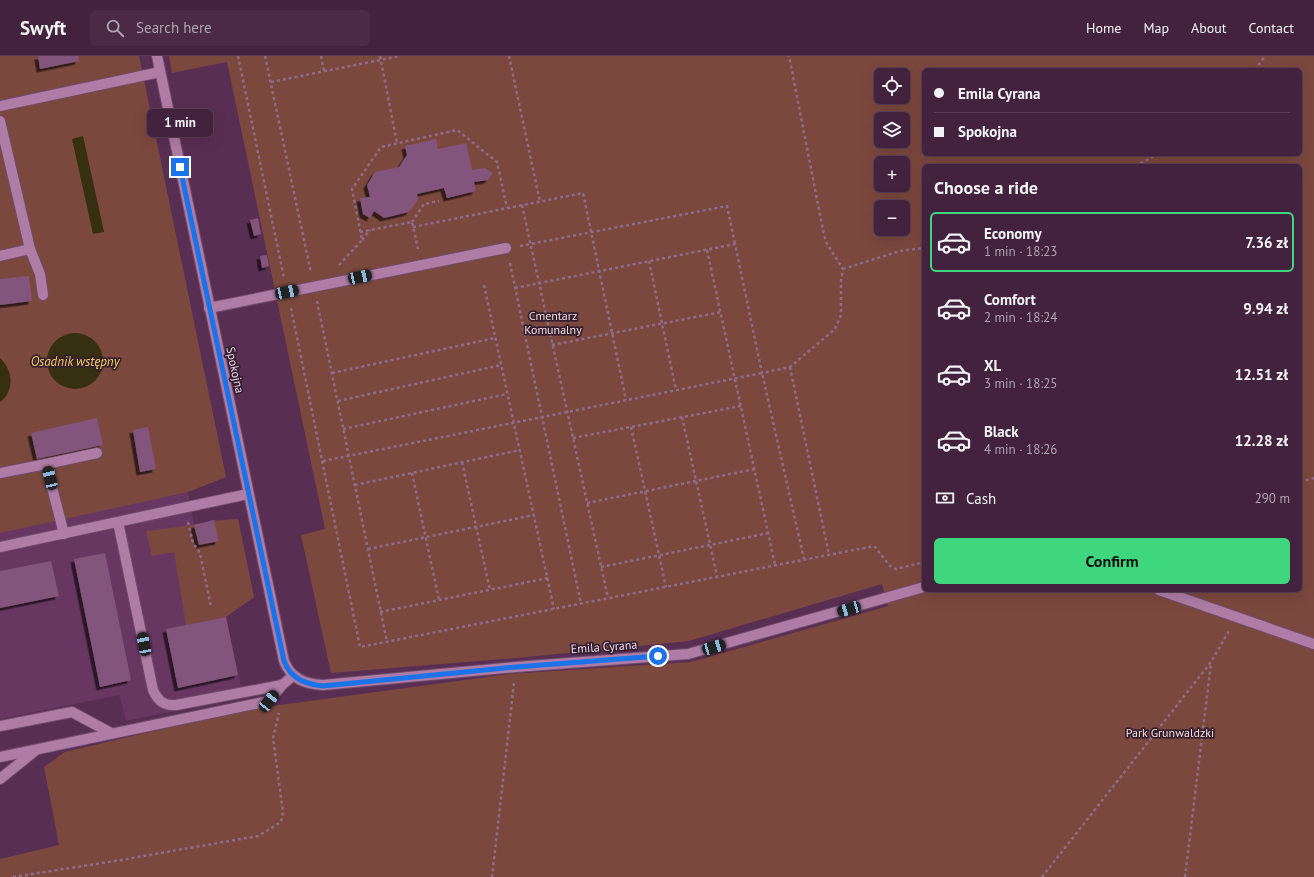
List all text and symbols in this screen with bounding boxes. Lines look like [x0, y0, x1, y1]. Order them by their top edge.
search box [90, 10, 370, 46]
text: Swyft [20, 16, 66, 40]
icon: search [104, 17, 126, 39]
text: Search here [136, 18, 212, 37]
text: Home [1086, 19, 1121, 37]
text: Map [1143, 19, 1169, 37]
text: About [1191, 19, 1227, 37]
text: Contact [1249, 19, 1294, 37]
map controls [874, 68, 910, 236]
button: locate [874, 68, 910, 104]
text: Emila Cyrana [958, 84, 1040, 103]
callout: 1 min [147, 109, 213, 137]
button: layers [874, 112, 910, 148]
text: 1 min [164, 114, 196, 131]
text: Spokojna [958, 122, 1017, 141]
button: + [874, 156, 910, 192]
route end [171, 158, 189, 176]
text: Choose a ride [934, 176, 1038, 199]
button: − [874, 200, 910, 236]
icon: car [936, 224, 972, 260]
text: Economy [984, 224, 1042, 243]
text: 7.36 zł [1245, 233, 1288, 252]
text: 1 min · 18:23 [984, 243, 1057, 260]
car [347, 269, 373, 285]
car [274, 284, 300, 300]
icon: car [936, 290, 972, 326]
text: Comfort [984, 290, 1036, 309]
text: 9.94 zł [1243, 299, 1288, 318]
park label: Cmentarz Komunalny [524, 308, 582, 337]
text: 2 min · 18:24 [984, 309, 1057, 326]
street label: Spokojna [223, 345, 248, 395]
water label: Osadnik wstępny [31, 353, 121, 370]
icon: car [936, 356, 972, 392]
text: XL [984, 356, 1001, 375]
text: 12.51 zł [1235, 365, 1288, 384]
text: 3 min · 18:25 [984, 375, 1057, 392]
icon: car [936, 422, 972, 458]
text: Black [984, 422, 1019, 441]
text: 12.28 zł [1235, 431, 1288, 450]
text: 4 min · 18:26 [984, 441, 1057, 458]
car [41, 465, 59, 491]
icon: cash [934, 487, 956, 509]
text: Cash [966, 489, 996, 508]
text: 290 m [1255, 490, 1290, 507]
button: Confirm [934, 538, 1290, 584]
car [836, 600, 862, 618]
car [136, 631, 152, 657]
street label: Emila Cyrana [570, 637, 638, 656]
car [701, 638, 727, 656]
route start [649, 647, 667, 665]
car [257, 688, 281, 714]
park label: Park Grunwaldzki [1126, 725, 1214, 740]

